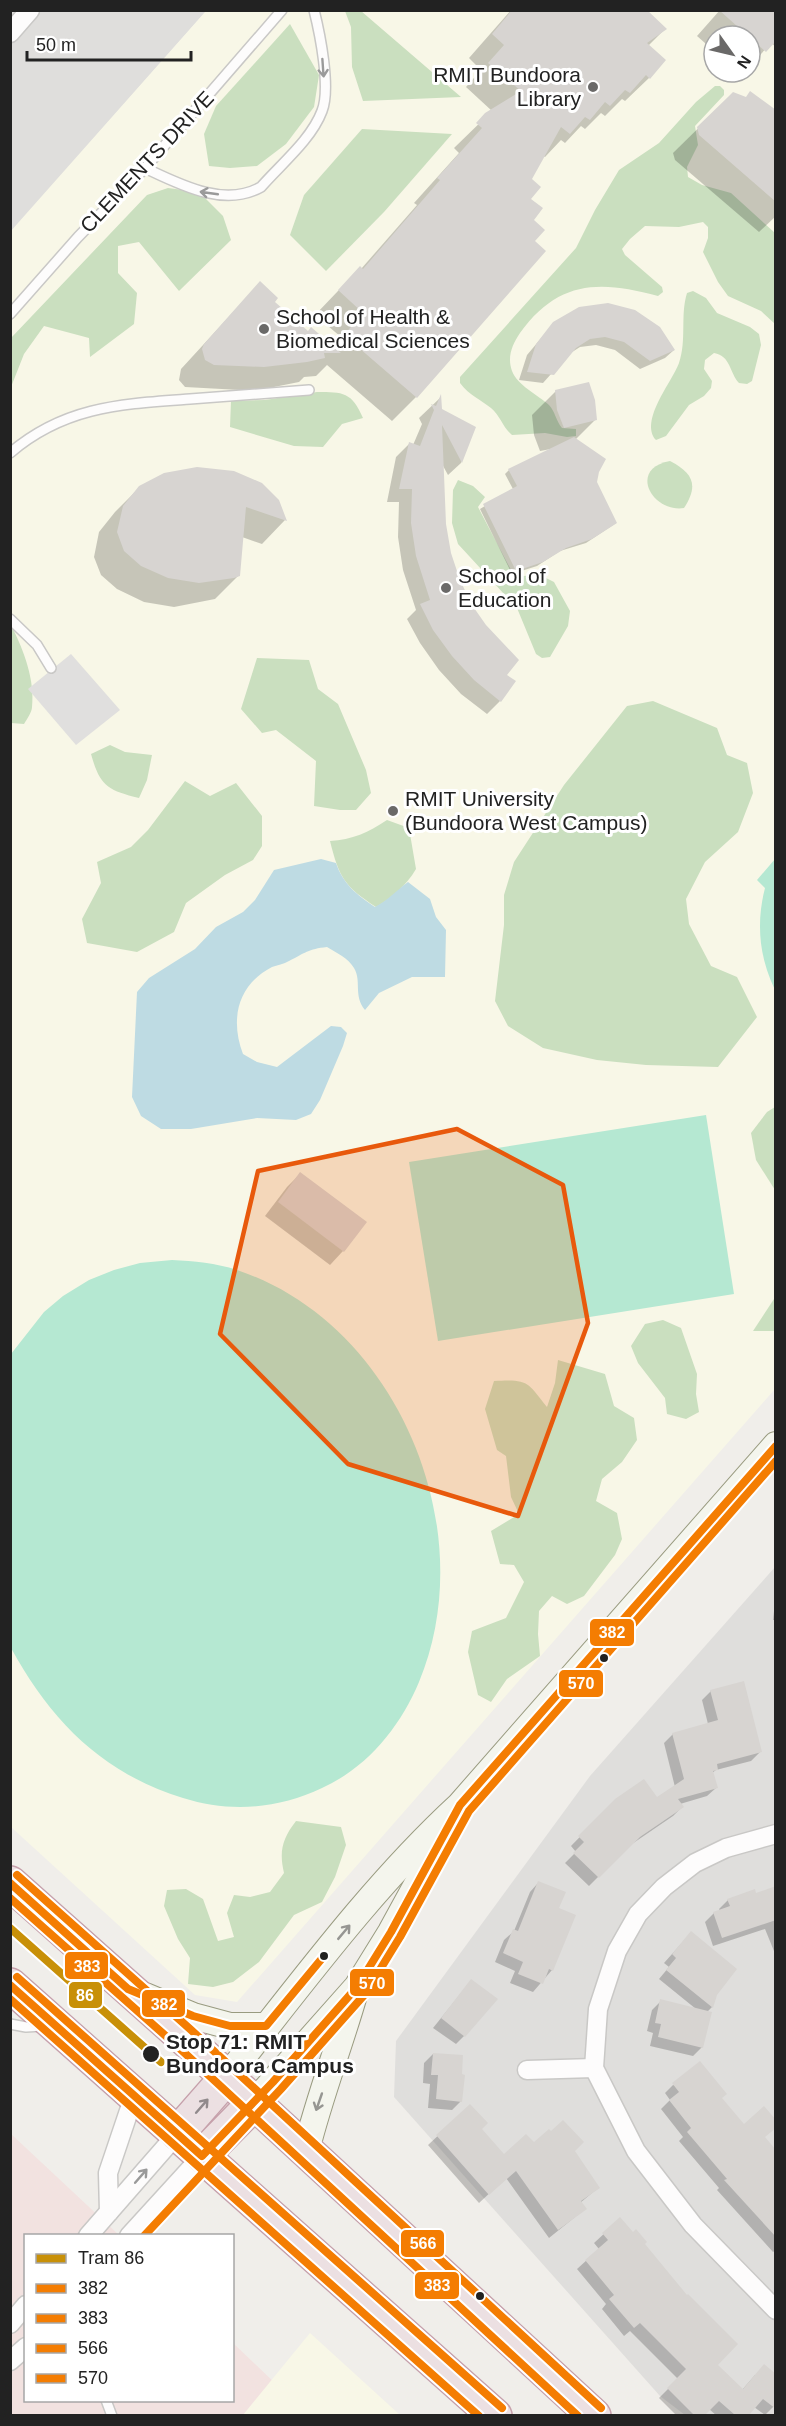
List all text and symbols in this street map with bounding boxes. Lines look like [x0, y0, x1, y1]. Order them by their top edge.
scale bar [27, 24, 190, 62]
north arrow [702, 24, 762, 84]
text: 50 m [36, 35, 76, 55]
text: N [734, 53, 754, 72]
one-way arrow [318, 57, 329, 77]
place label: RMIT Bundoora Library [433, 63, 581, 110]
marker: RMIT Bundoora Library [586, 80, 600, 94]
street label: CLEMENTS DRIVE [75, 86, 218, 237]
one-way arrow [200, 187, 219, 198]
place label: School of Health & Biomedical Sciences [276, 305, 470, 352]
marker: School of Health & Biomedical Sciences [257, 322, 271, 336]
place label: School of Education [458, 564, 551, 611]
marker: School of Education [439, 581, 453, 595]
place label: RMIT University (Bundoora West Campus) [405, 787, 647, 834]
marker: RMIT University (Bundoora West Campus) [386, 804, 400, 818]
line badge: 382 [589, 1618, 635, 1647]
text: 382 [599, 1624, 625, 1641]
unlabelled marker [598, 1652, 610, 1664]
line badge: 570 [558, 1669, 604, 1698]
text: 570 [568, 1675, 594, 1692]
one-way arrow [337, 1925, 351, 1940]
unlabelled marker [318, 1950, 330, 1962]
line badge: 383 [64, 1951, 109, 1980]
text: 383 [74, 1958, 100, 1975]
line badge: 570 [349, 1968, 395, 1997]
text: 570 [359, 1975, 385, 1992]
line badge: 86 [68, 1981, 103, 2009]
text: 86 [76, 1987, 94, 2004]
line badge: 382 [141, 1989, 186, 2018]
text: 382 [151, 1996, 177, 2013]
place label: Stop 71: RMIT Bundoora Campus [166, 2030, 354, 2077]
marker: Stop 71: RMIT Bundoora Campus [141, 2044, 161, 2064]
one-way arrow [313, 2092, 324, 2111]
one-way arrow [195, 2099, 209, 2114]
one-way arrow [134, 2169, 148, 2184]
line badge: 566 [400, 2229, 445, 2258]
legend [24, 2234, 234, 2402]
text: 566 [410, 2235, 436, 2252]
text: Tram 86 [78, 2248, 144, 2268]
line badge: 383 [414, 2271, 460, 2300]
text: 383 [424, 2277, 450, 2294]
text: 382 [78, 2278, 108, 2298]
unlabelled marker [474, 2290, 486, 2302]
text: 383 [78, 2308, 108, 2328]
text: 566 [78, 2338, 108, 2358]
text: 570 [78, 2368, 108, 2388]

